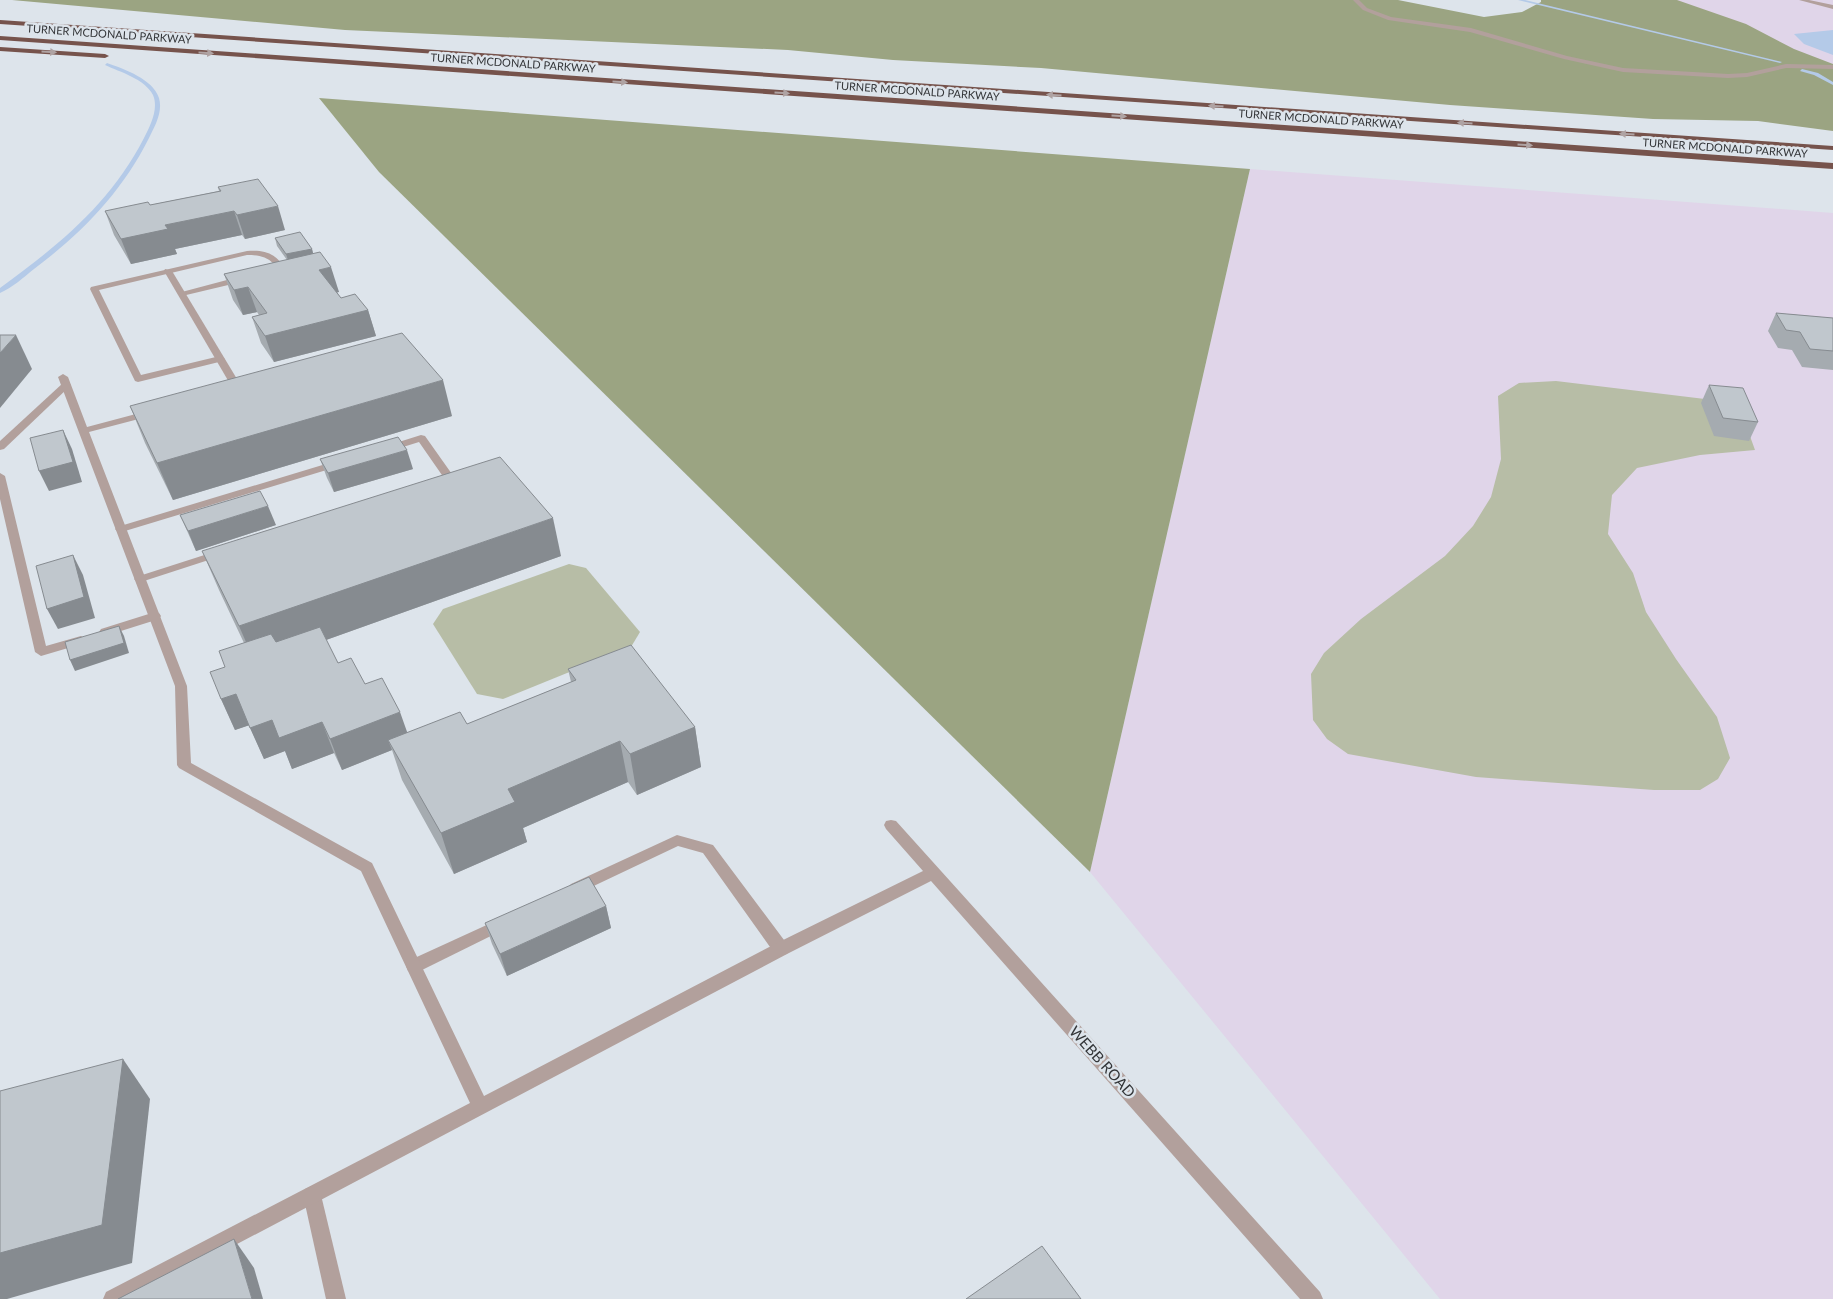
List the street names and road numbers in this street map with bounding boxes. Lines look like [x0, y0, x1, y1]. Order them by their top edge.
street label: TURNER MCDONALD PARKWAY [26, 21, 192, 46]
street label: TURNER MCDONALD PARKWAY [430, 50, 596, 75]
street label: TURNER MCDONALD PARKWAY [834, 78, 1000, 103]
street label: TURNER MCDONALD PARKWAY [1238, 106, 1404, 131]
street label: TURNER MCDONALD PARKWAY [1642, 135, 1808, 160]
street label: WEBB ROAD [1066, 1022, 1140, 1101]

